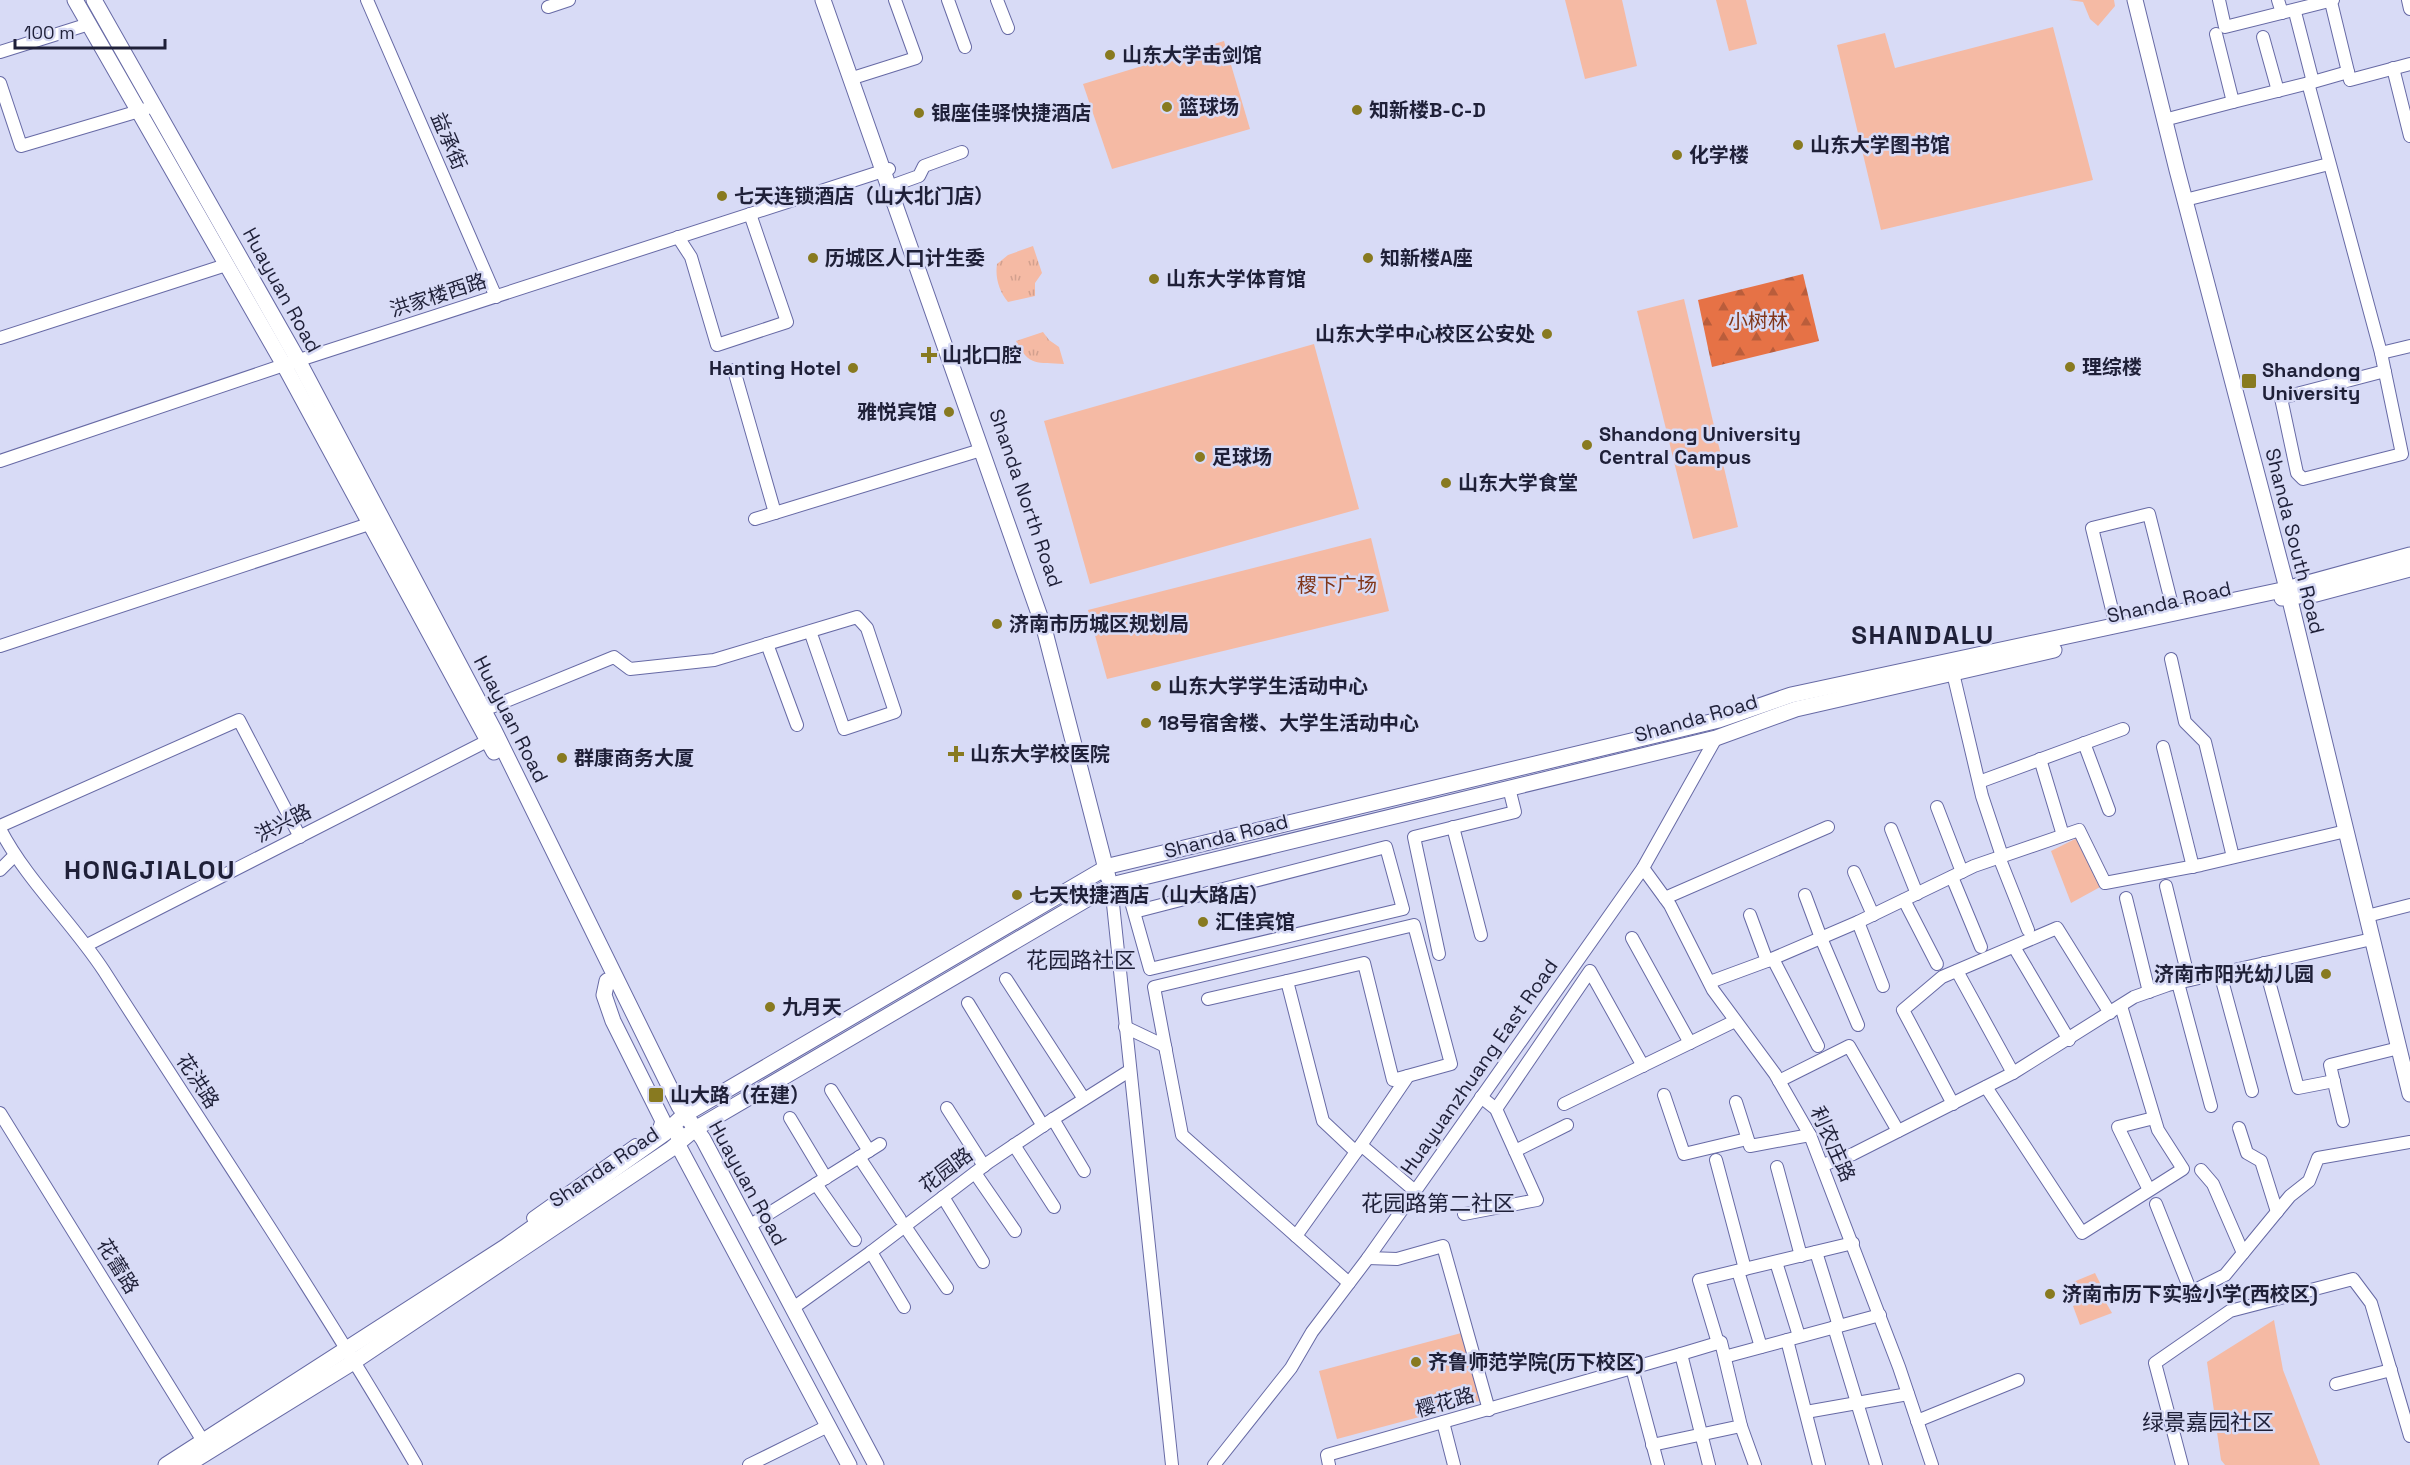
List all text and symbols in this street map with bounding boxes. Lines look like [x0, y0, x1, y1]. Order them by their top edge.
scale bar [15, 12, 165, 50]
text: 100 m [24, 21, 75, 44]
place label: 山东大学击剑馆 [1122, 42, 1262, 68]
marker: 山东大学击剑馆 [1103, 48, 1117, 62]
place label: 篮球场 [1179, 94, 1239, 120]
place label: 知新楼B-C-D [1369, 97, 1486, 123]
place label: 银座佳驿快捷酒店 [931, 100, 1091, 126]
marker: 篮球场 [1160, 100, 1174, 114]
marker: 知新楼B-C-D [1350, 103, 1364, 117]
marker: 银座佳驿快捷酒店 [912, 106, 926, 120]
street label: 益承街 [425, 108, 473, 174]
place label: 山东大学图书馆 [1810, 132, 1950, 158]
marker: 山东大学图书馆 [1791, 138, 1805, 152]
place label: 化学楼 [1689, 142, 1749, 168]
marker: 化学楼 [1670, 148, 1684, 162]
place label: 七天连锁酒店（山大北门店） [734, 183, 994, 209]
marker: 七天连锁酒店（山大北门店） [715, 189, 729, 203]
street label: Huayuan Road [237, 223, 327, 357]
place label: 历城区人口计生委 [825, 245, 985, 271]
place label: 知新楼A座 [1380, 245, 1473, 271]
marker: 历城区人口计生委 [806, 251, 820, 265]
marker: 知新楼A座 [1361, 251, 1375, 265]
place label: 山东大学体育馆 [1166, 266, 1306, 292]
street label: 洪家楼西路 [386, 267, 490, 323]
marker: 山东大学体育馆 [1147, 272, 1161, 286]
park label: 小树林 [1728, 308, 1788, 334]
place label: 山东大学中心校区公安处 [1315, 321, 1535, 347]
marker: 山东大学中心校区公安处 [1540, 327, 1554, 341]
place label: 山北口腔 [942, 342, 1022, 368]
marker: 山北口腔 [920, 346, 938, 364]
place label: 理综楼 [2082, 354, 2142, 380]
place label: Hanting Hotel [709, 355, 841, 381]
place label: Shandong University [2262, 357, 2360, 406]
marker: 理综楼 [2063, 360, 2077, 374]
marker: Hanting Hotel [846, 361, 860, 375]
marker: Shandong University [2240, 372, 2258, 390]
place label: 雅悦宾馆 [857, 399, 937, 425]
marker: 雅悦宾馆 [942, 405, 956, 419]
street label: Shanda North Road [983, 406, 1069, 590]
place label: Shandong University Central Campus [1599, 421, 1801, 470]
marker: Shandong University Central Campus [1580, 438, 1594, 452]
place label: 足球场 [1212, 444, 1272, 470]
street label: Shanda South Road [2259, 446, 2331, 636]
marker: 足球场 [1193, 450, 1207, 464]
place label: 山东大学食堂 [1458, 470, 1578, 496]
marker: 山东大学食堂 [1439, 476, 1453, 490]
park label: 稷下广场 [1297, 572, 1377, 598]
street label: Shanda Road [2104, 575, 2234, 629]
place label: 济南市历城区规划局 [1009, 611, 1189, 637]
marker: 济南市历城区规划局 [990, 617, 1004, 631]
district label: SHANDALU [1851, 618, 1995, 652]
street label: Huayuan Road [468, 651, 554, 787]
place label: 山东大学学生活动中心 [1168, 673, 1368, 699]
marker: 山东大学学生活动中心 [1149, 679, 1163, 693]
street label: Shanda Road [1631, 688, 1761, 748]
place label: 18号宿舍楼、大学生活动中心 [1158, 710, 1419, 736]
marker: 18号宿舍楼、大学生活动中心 [1139, 716, 1153, 730]
place label: 山东大学校医院 [970, 741, 1110, 767]
place label: 群康商务大厦 [574, 745, 694, 771]
marker: 山东大学校医院 [947, 745, 965, 763]
marker: 群康商务大厦 [555, 751, 569, 765]
street label: 洪兴路 [250, 798, 316, 848]
street label: Shanda Road [1161, 808, 1291, 864]
district label: HONGJIALOU [64, 853, 236, 887]
place label: 七天快捷酒店（山大路店） [1029, 882, 1269, 908]
marker: 七天快捷酒店（山大路店） [1010, 888, 1024, 902]
place label: 汇佳宾馆 [1215, 909, 1295, 935]
marker: 汇佳宾馆 [1196, 915, 1210, 929]
district label: 花园路社区 [1026, 946, 1136, 974]
street label: Huayuanzhuang East Road [1394, 954, 1564, 1180]
place label: 济南市阳光幼儿园 [2154, 961, 2314, 987]
marker: 济南市阳光幼儿园 [2319, 967, 2333, 981]
place label: 九月天 [782, 994, 842, 1020]
marker: 九月天 [763, 1000, 777, 1014]
street label: 花洪路 [171, 1049, 225, 1113]
place label: 山大路（在建） [670, 1082, 810, 1108]
marker: 山大路（在建） [647, 1086, 665, 1104]
street label: 利农庄路 [1805, 1102, 1861, 1186]
street label: Huayuan Road [703, 1116, 793, 1250]
street label: Shanda Road [544, 1121, 664, 1213]
street label: 花园路 [914, 1142, 978, 1198]
district label: 花园路第二社区 [1361, 1189, 1515, 1217]
street label: 花蕾路 [91, 1234, 145, 1298]
place label: 济南市历下实验小学(西校区) [2062, 1281, 2318, 1307]
marker: 济南市历下实验小学(西校区) [2043, 1287, 2057, 1301]
place label: 齐鲁师范学院(历下校区) [1428, 1349, 1644, 1375]
marker: 齐鲁师范学院(历下校区) [1409, 1355, 1423, 1369]
street label: 樱花路 [1413, 1381, 1477, 1423]
district label: 绿景嘉园社区 [2142, 1408, 2274, 1436]

